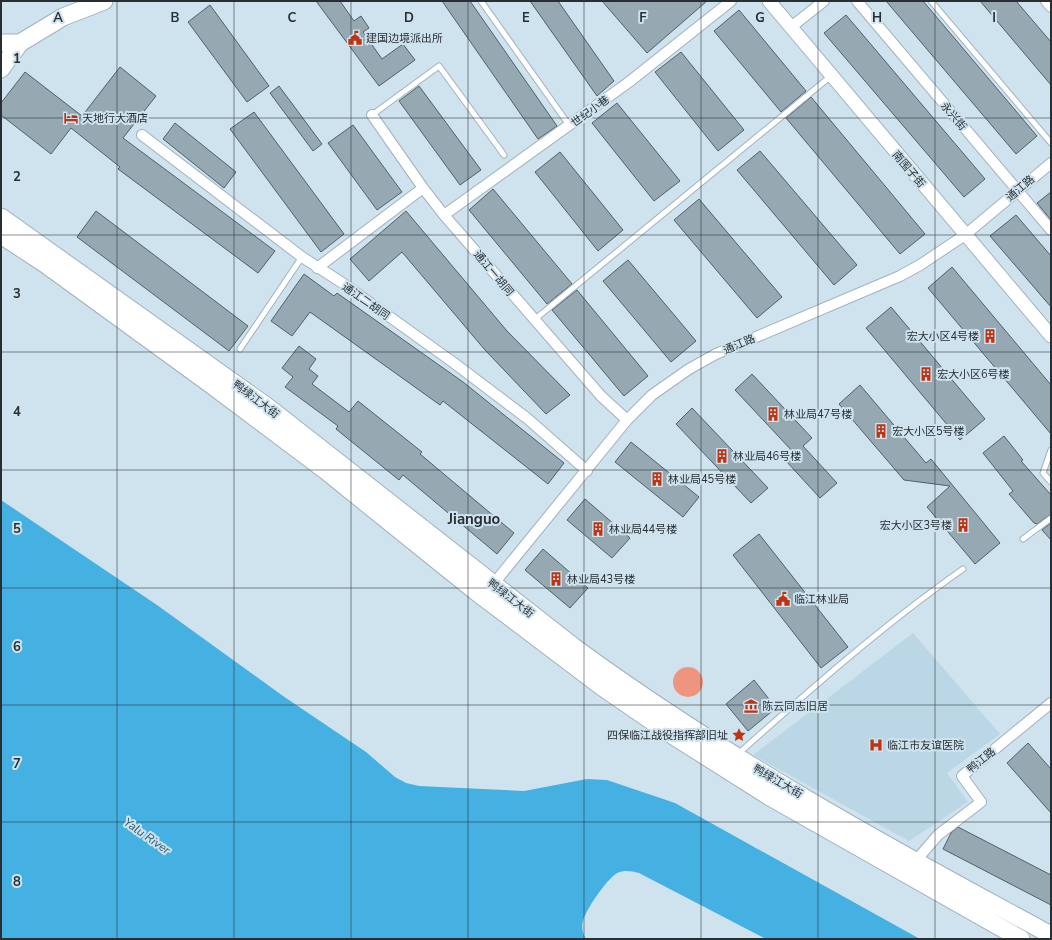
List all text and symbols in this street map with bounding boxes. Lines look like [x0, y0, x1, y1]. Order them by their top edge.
text: A [53, 9, 63, 27]
text: B [171, 9, 180, 27]
text: C [288, 9, 297, 27]
text: D [404, 9, 414, 27]
text: E [522, 9, 530, 27]
text: F [639, 9, 647, 27]
text: G [755, 9, 765, 27]
text: H [872, 9, 882, 27]
text: I [992, 9, 996, 27]
public building icon: 建国边境派出所 [347, 30, 363, 46]
place label: 建国边境派出所 [366, 31, 443, 46]
text: 1 [13, 50, 21, 68]
street label: 世纪小巷 [568, 92, 613, 130]
street label: 永兴街 [937, 99, 970, 134]
hotel icon: 天地行大酒店 [63, 110, 79, 126]
place label: 天地行大酒店 [82, 111, 148, 126]
street label: 南围子街 [889, 148, 929, 191]
text: 2 [13, 168, 21, 186]
street label: 通江路 [1003, 172, 1038, 205]
street label: 通江一胡同 [470, 247, 517, 299]
street label: 通江二胡同 [339, 279, 393, 323]
text: 3 [13, 285, 21, 303]
building icon: 宏大小区4号楼 [982, 328, 998, 344]
place label: 宏大小区4号楼 [906, 329, 979, 344]
street label: 通江路 [721, 331, 757, 358]
building icon: 宏大小区6号楼 [918, 366, 934, 382]
place label: 宏大小区6号楼 [937, 367, 1010, 382]
street label: 鸭绿江大街 [229, 377, 282, 422]
text: 4 [13, 403, 21, 421]
building icon: 林业局47号楼 [765, 406, 781, 422]
place label: 林业局47号楼 [784, 407, 852, 422]
building icon: 宏大小区5号楼 [873, 423, 889, 439]
place label: 宏大小区5号楼 [892, 424, 965, 439]
building icon: 林业局46号楼 [714, 448, 730, 464]
place label: 林业局46号楼 [733, 449, 801, 464]
building icon: 林业局45号楼 [649, 471, 665, 487]
place label: 林业局45号楼 [668, 472, 736, 487]
district label: Jianguo [447, 509, 501, 529]
building icon: 宏大小区3号楼 [955, 517, 971, 533]
place label: 宏大小区3号楼 [879, 518, 952, 533]
text: 5 [13, 520, 21, 538]
building icon: 林业局44号楼 [590, 521, 606, 537]
place label: 林业局44号楼 [609, 522, 677, 537]
building icon: 林业局43号楼 [548, 571, 564, 587]
place label: 林业局43号楼 [567, 572, 635, 587]
street label: 鸭绿江大街 [484, 576, 537, 621]
public building icon: 临江林业局 [775, 591, 791, 607]
place label: 临江林业局 [794, 592, 849, 607]
text: 6 [13, 638, 21, 656]
museum icon: 陈云同志旧居 [743, 698, 759, 714]
place label: 陈云同志旧居 [762, 699, 828, 714]
place icon: 四保临江战役指挥部旧址 [731, 727, 747, 743]
place label: 四保临江战役指挥部旧址 [607, 728, 728, 743]
hospital icon: 临江市友谊医院 [868, 737, 884, 753]
place label: 临江市友谊医院 [887, 738, 964, 753]
street label: 鸭江路 [964, 744, 999, 777]
text: 7 [13, 755, 21, 773]
street label: 鸭绿江大街 [750, 761, 805, 802]
water label: Yalu River [120, 814, 174, 858]
text: 8 [13, 873, 21, 891]

